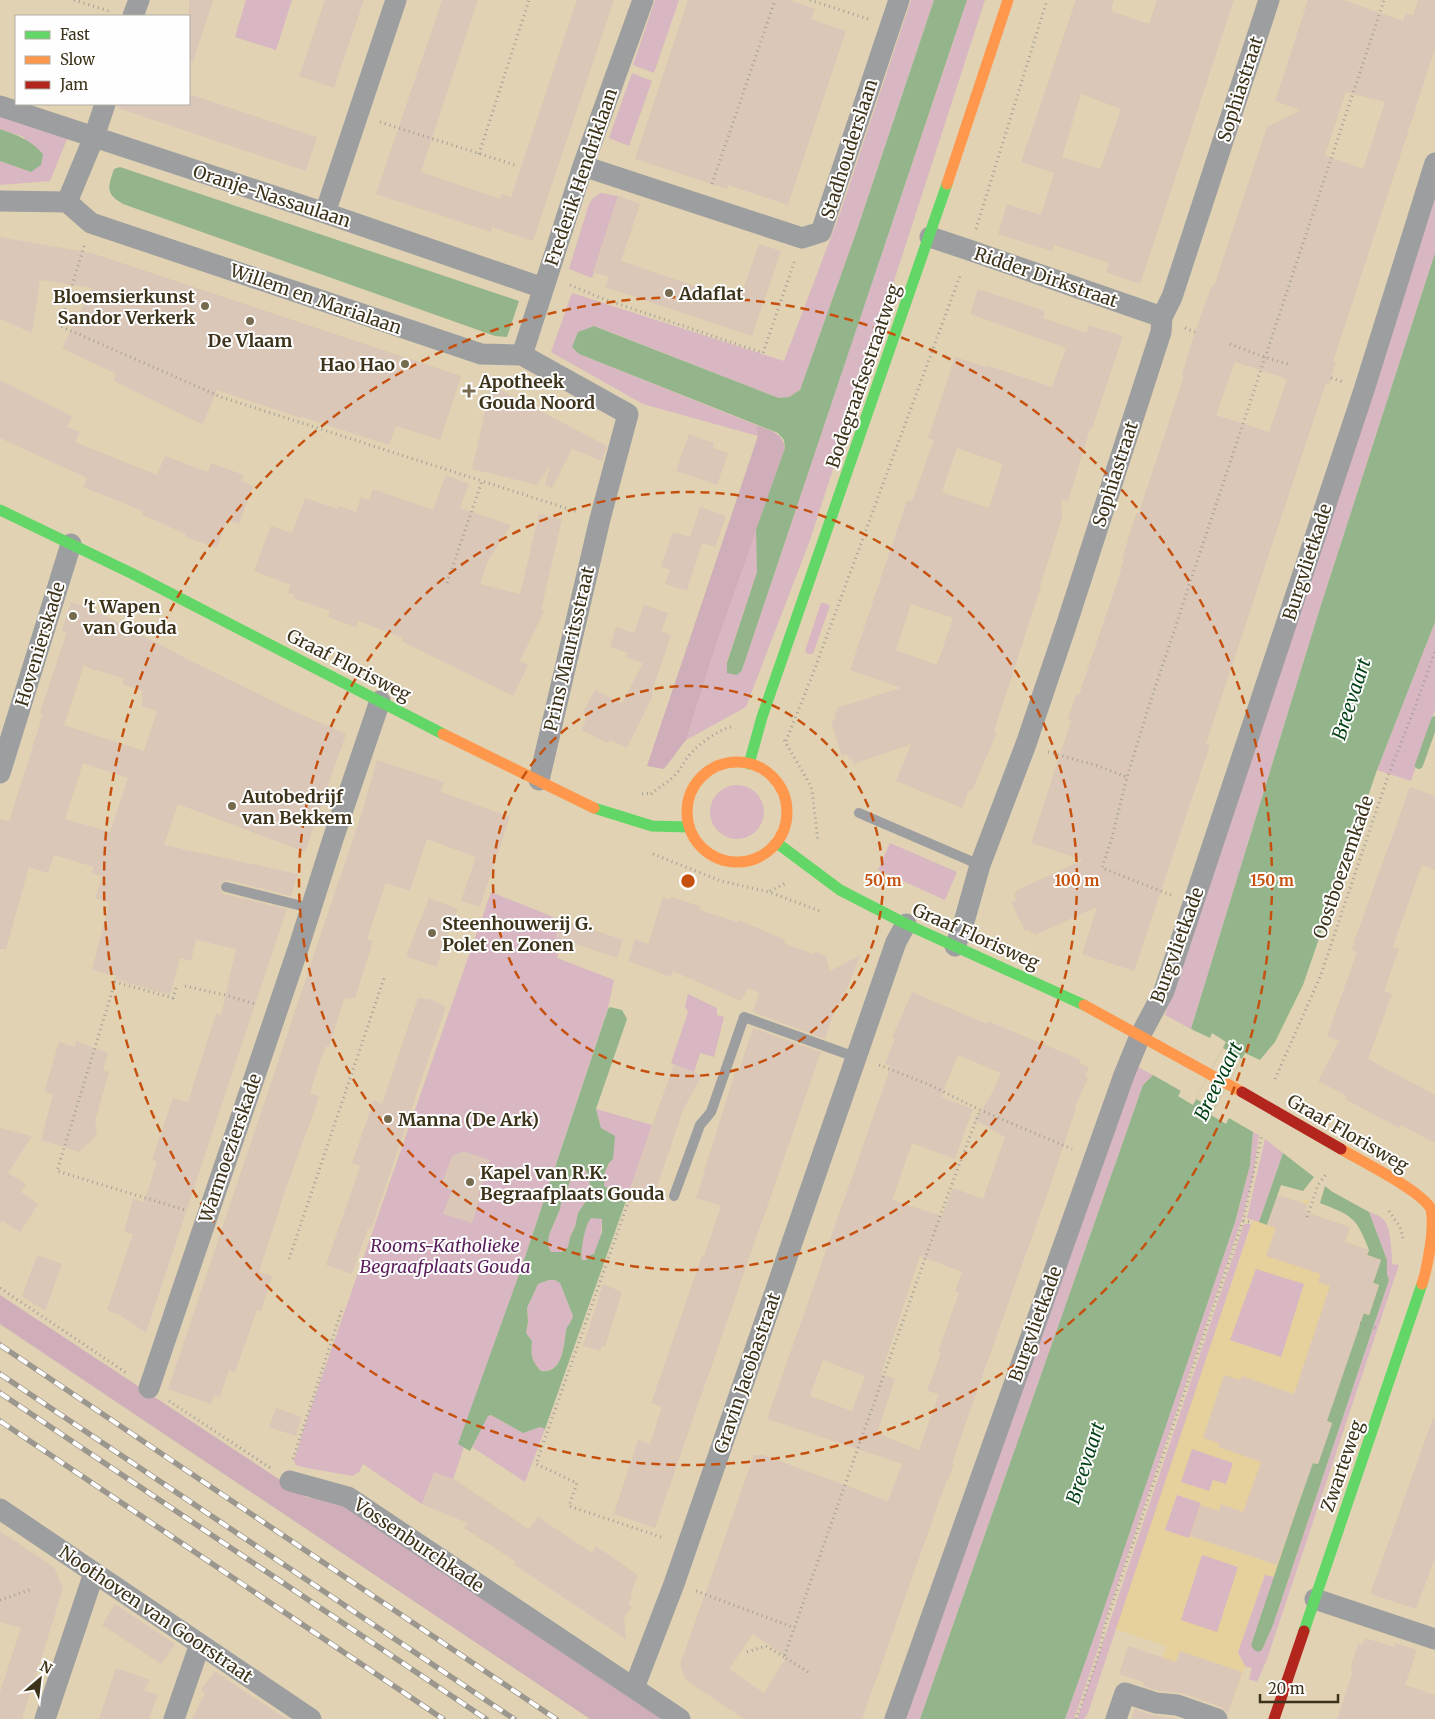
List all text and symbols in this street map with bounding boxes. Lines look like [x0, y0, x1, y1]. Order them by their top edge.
legend [15, 15, 190, 105]
text: Fast [60, 25, 90, 44]
street label: Sophiastraat [1212, 33, 1268, 145]
text: Slow [60, 50, 95, 69]
text: Jam [59, 75, 88, 94]
street label: Stadhouderslaan [816, 76, 882, 222]
street label: Frederik Hendriklaan [540, 85, 622, 269]
street label: Oranje-Nassaulaan [190, 160, 354, 232]
street label: Ridder Dirkstraat [971, 242, 1121, 312]
street label: Willem en Marialaan [226, 258, 405, 339]
street label: Bodegraafsestraatweg [821, 281, 905, 471]
place label: Adaflat [678, 282, 744, 305]
place label: Bloemsierkunst Sandor Verkerk [53, 285, 196, 329]
marker: Adaflat [663, 287, 675, 299]
marker: Bloemsierkunst Sandor Verkerk [199, 300, 211, 312]
marker: De Vlaam [244, 315, 256, 327]
place label: De Vlaam [208, 329, 292, 352]
place label: Hao Hao [320, 353, 395, 376]
marker: Hao Hao [399, 358, 411, 370]
place label: Apotheek Gouda Noord [478, 370, 595, 414]
marker: Apotheek Gouda Noord [463, 385, 475, 397]
street label: Sophiastraat [1087, 418, 1143, 530]
street label: Burgvlietkade [1277, 501, 1337, 623]
street label: Prins Mauritsstraat [539, 564, 599, 734]
street label: Hovenierskade [10, 579, 70, 709]
place label: 't Wapen van Gouda [82, 595, 177, 639]
marker: 't Wapen van Gouda [67, 610, 79, 622]
street label: Graaf Florisweg [283, 624, 415, 706]
water label: Breevaart [1327, 655, 1376, 743]
place label: Autobedrijf van Bekkem [241, 785, 352, 829]
street label: Oostboezemkade [1308, 792, 1378, 942]
marker: Autobedrijf van Bekkem [226, 800, 238, 812]
text: 50 m [864, 871, 902, 890]
text: 100 m [1055, 871, 1099, 890]
text: 150 m [1250, 871, 1294, 890]
centre of rings [679, 872, 697, 890]
street label: Burgvlietkade [1145, 884, 1209, 1006]
street label: Graaf Florisweg [909, 898, 1043, 974]
place label: Steenhouwerij G. Polet en Zonen [442, 912, 593, 956]
marker: Steenhouwerij G. Polet en Zonen [426, 927, 438, 939]
water label: Breevaart [1189, 1037, 1247, 1124]
street label: Warmoezierskade [193, 1070, 266, 1227]
street label: Graaf Florisweg [1283, 1089, 1413, 1177]
place label: Manna (De Ark) [398, 1108, 539, 1131]
marker: Manna (De Ark) [382, 1113, 394, 1125]
place label: Kapel van R.K. Begraafplaats Gouda [480, 1161, 664, 1205]
marker: Kapel van R.K. Begraafplaats Gouda [464, 1176, 476, 1188]
park label: Rooms-Katholieke Begraafplaats Gouda [360, 1234, 530, 1278]
street label: Burgvlietkade [1003, 1263, 1067, 1385]
street label: Gravin Jacobastraat [709, 1290, 785, 1456]
street label: Zwarteweg [1316, 1417, 1368, 1515]
water label: Breevaart [1061, 1419, 1110, 1507]
street label: Vossenburchkade [349, 1492, 488, 1597]
street label: Noothoven van Goorstraat [55, 1540, 257, 1688]
north arrow [15, 1654, 65, 1704]
text: N [37, 1657, 55, 1678]
scale bar [1260, 1672, 1338, 1704]
text: 20 m [1268, 1679, 1305, 1698]

